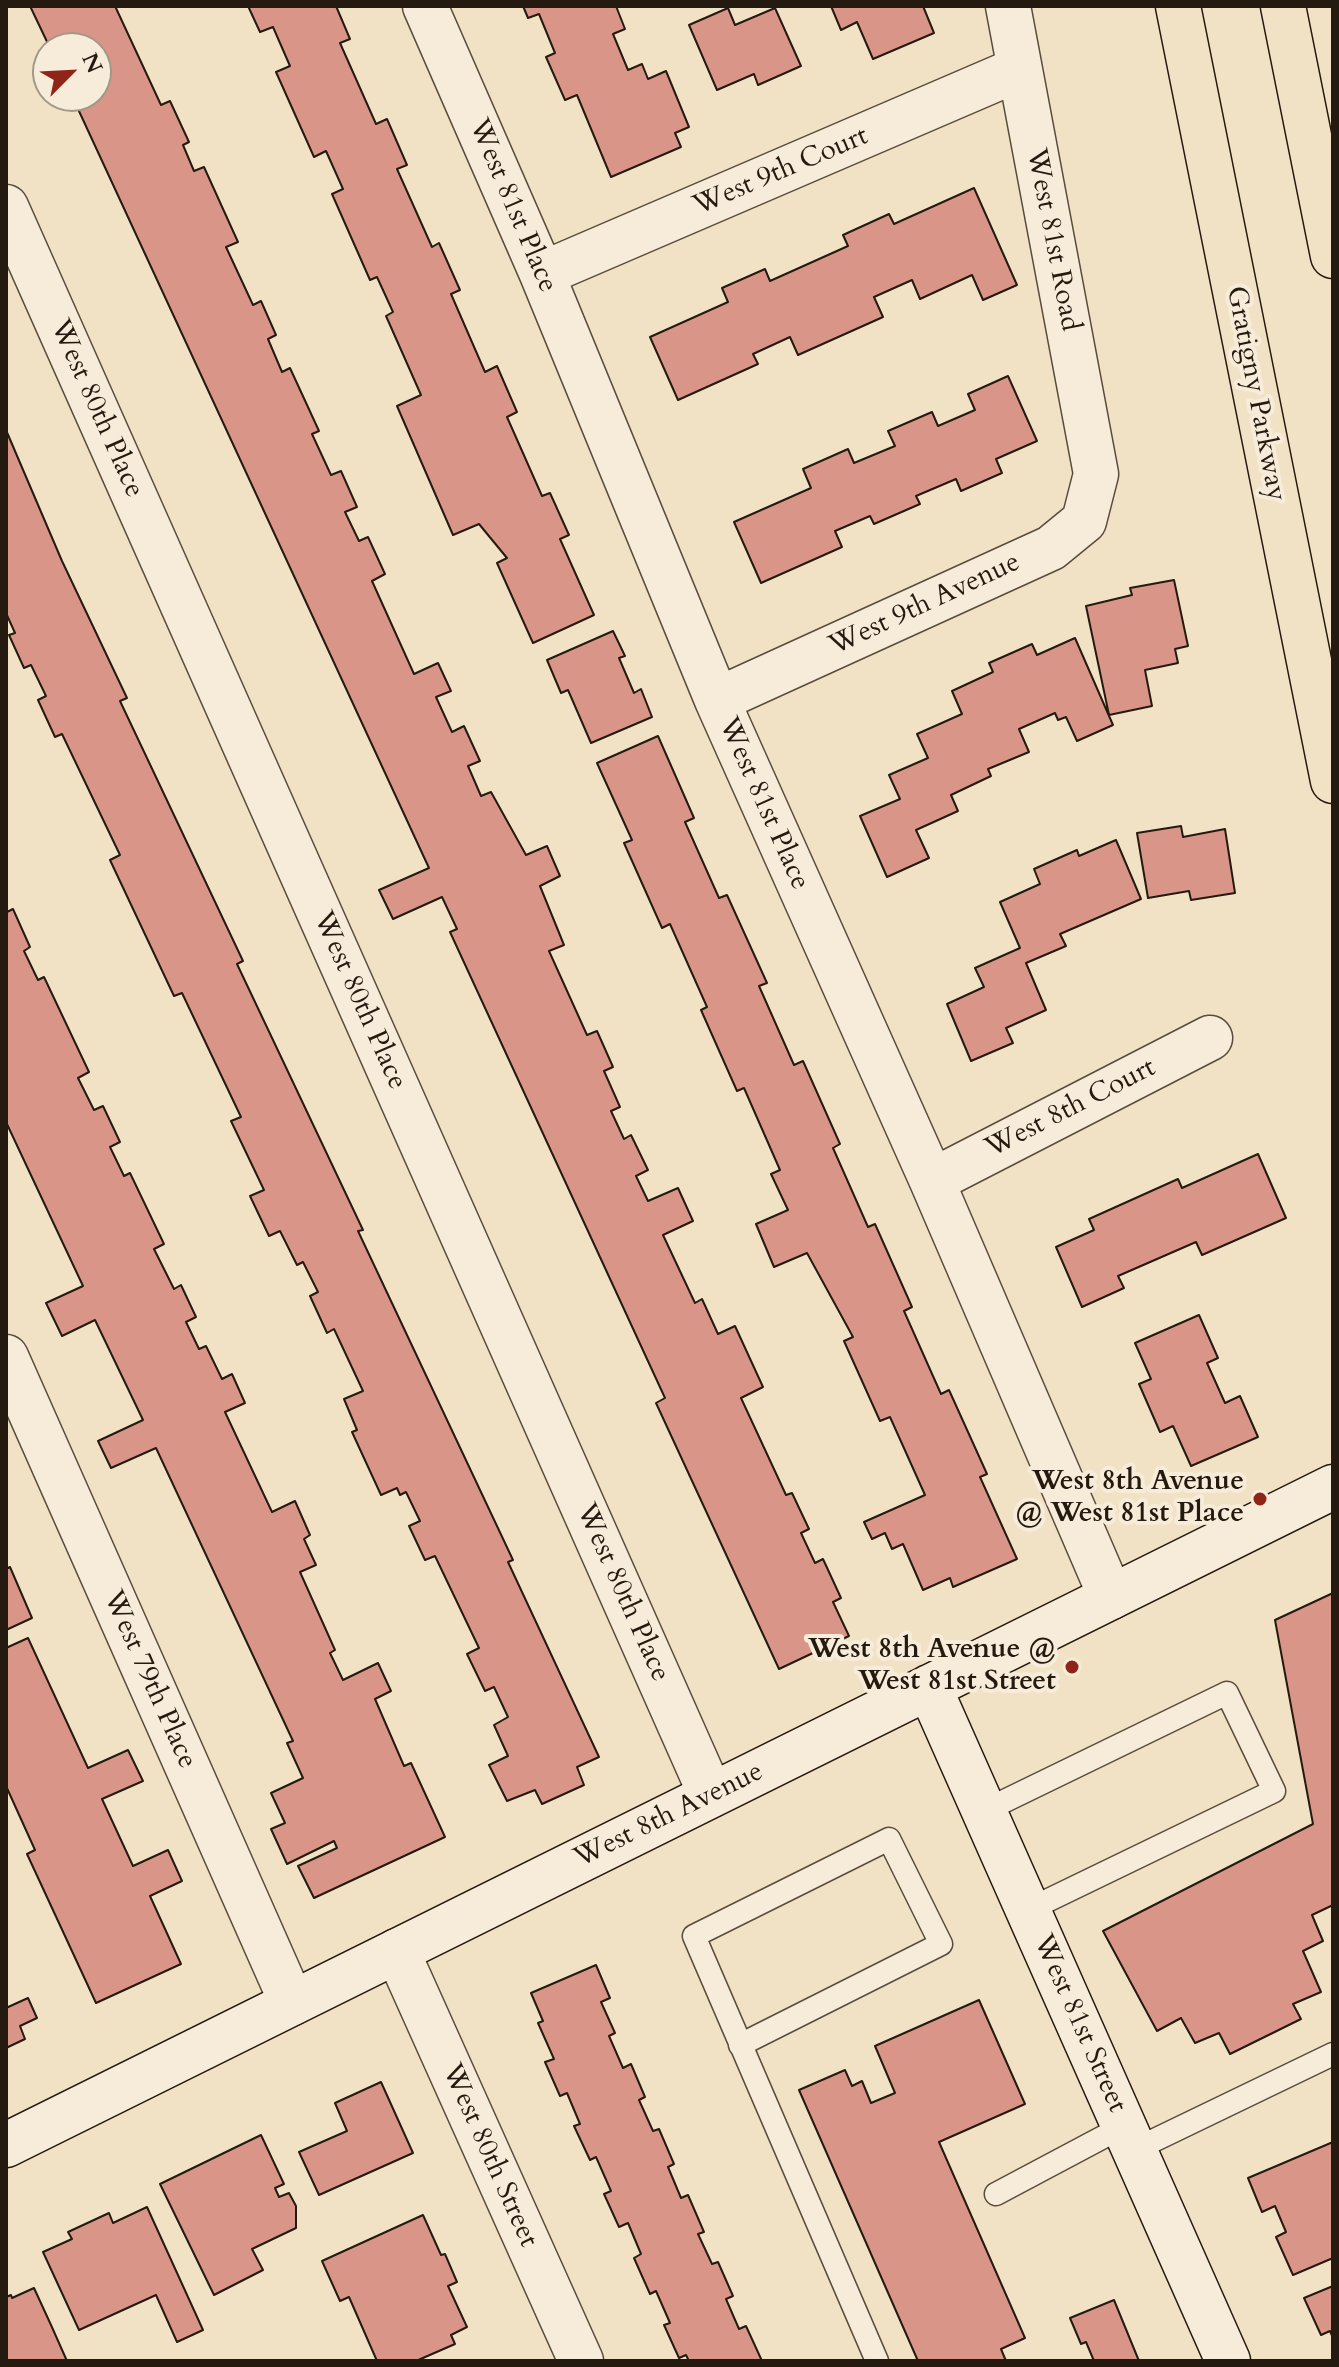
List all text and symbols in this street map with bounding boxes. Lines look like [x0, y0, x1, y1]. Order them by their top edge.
north arrow [32, 32, 112, 112]
text: N [75, 48, 110, 78]
street label: West 81st Place [460, 114, 564, 298]
street label: West 9th Court [689, 120, 873, 224]
street label: West 81st Road [1018, 146, 1086, 334]
street label: Gratigny Parkway [1218, 284, 1292, 504]
street label: West 80th Place [42, 315, 150, 503]
street label: West 9th Avenue [824, 546, 1026, 664]
street label: West 81st Place [710, 713, 816, 895]
street label: West 80th Place [305, 907, 413, 1095]
street label: West 8th Court [980, 1052, 1162, 1166]
place label: West 8th Avenue @ West 81st Place [1015, 1466, 1244, 1532]
marker: West 8th Avenue @ West 81st Place [1251, 1490, 1269, 1508]
street label: West 80th Place [568, 1499, 676, 1687]
street label: West 79th Place [95, 1586, 203, 1774]
place label: West 8th Avenue @ West 81st Street [808, 1634, 1056, 1700]
marker: West 8th Avenue @ West 81st Street [1063, 1658, 1081, 1676]
street label: West 8th Avenue [569, 1756, 769, 1876]
street label: West 81st Street [1025, 1930, 1133, 2118]
street label: West 80th Street [434, 2059, 544, 2253]

